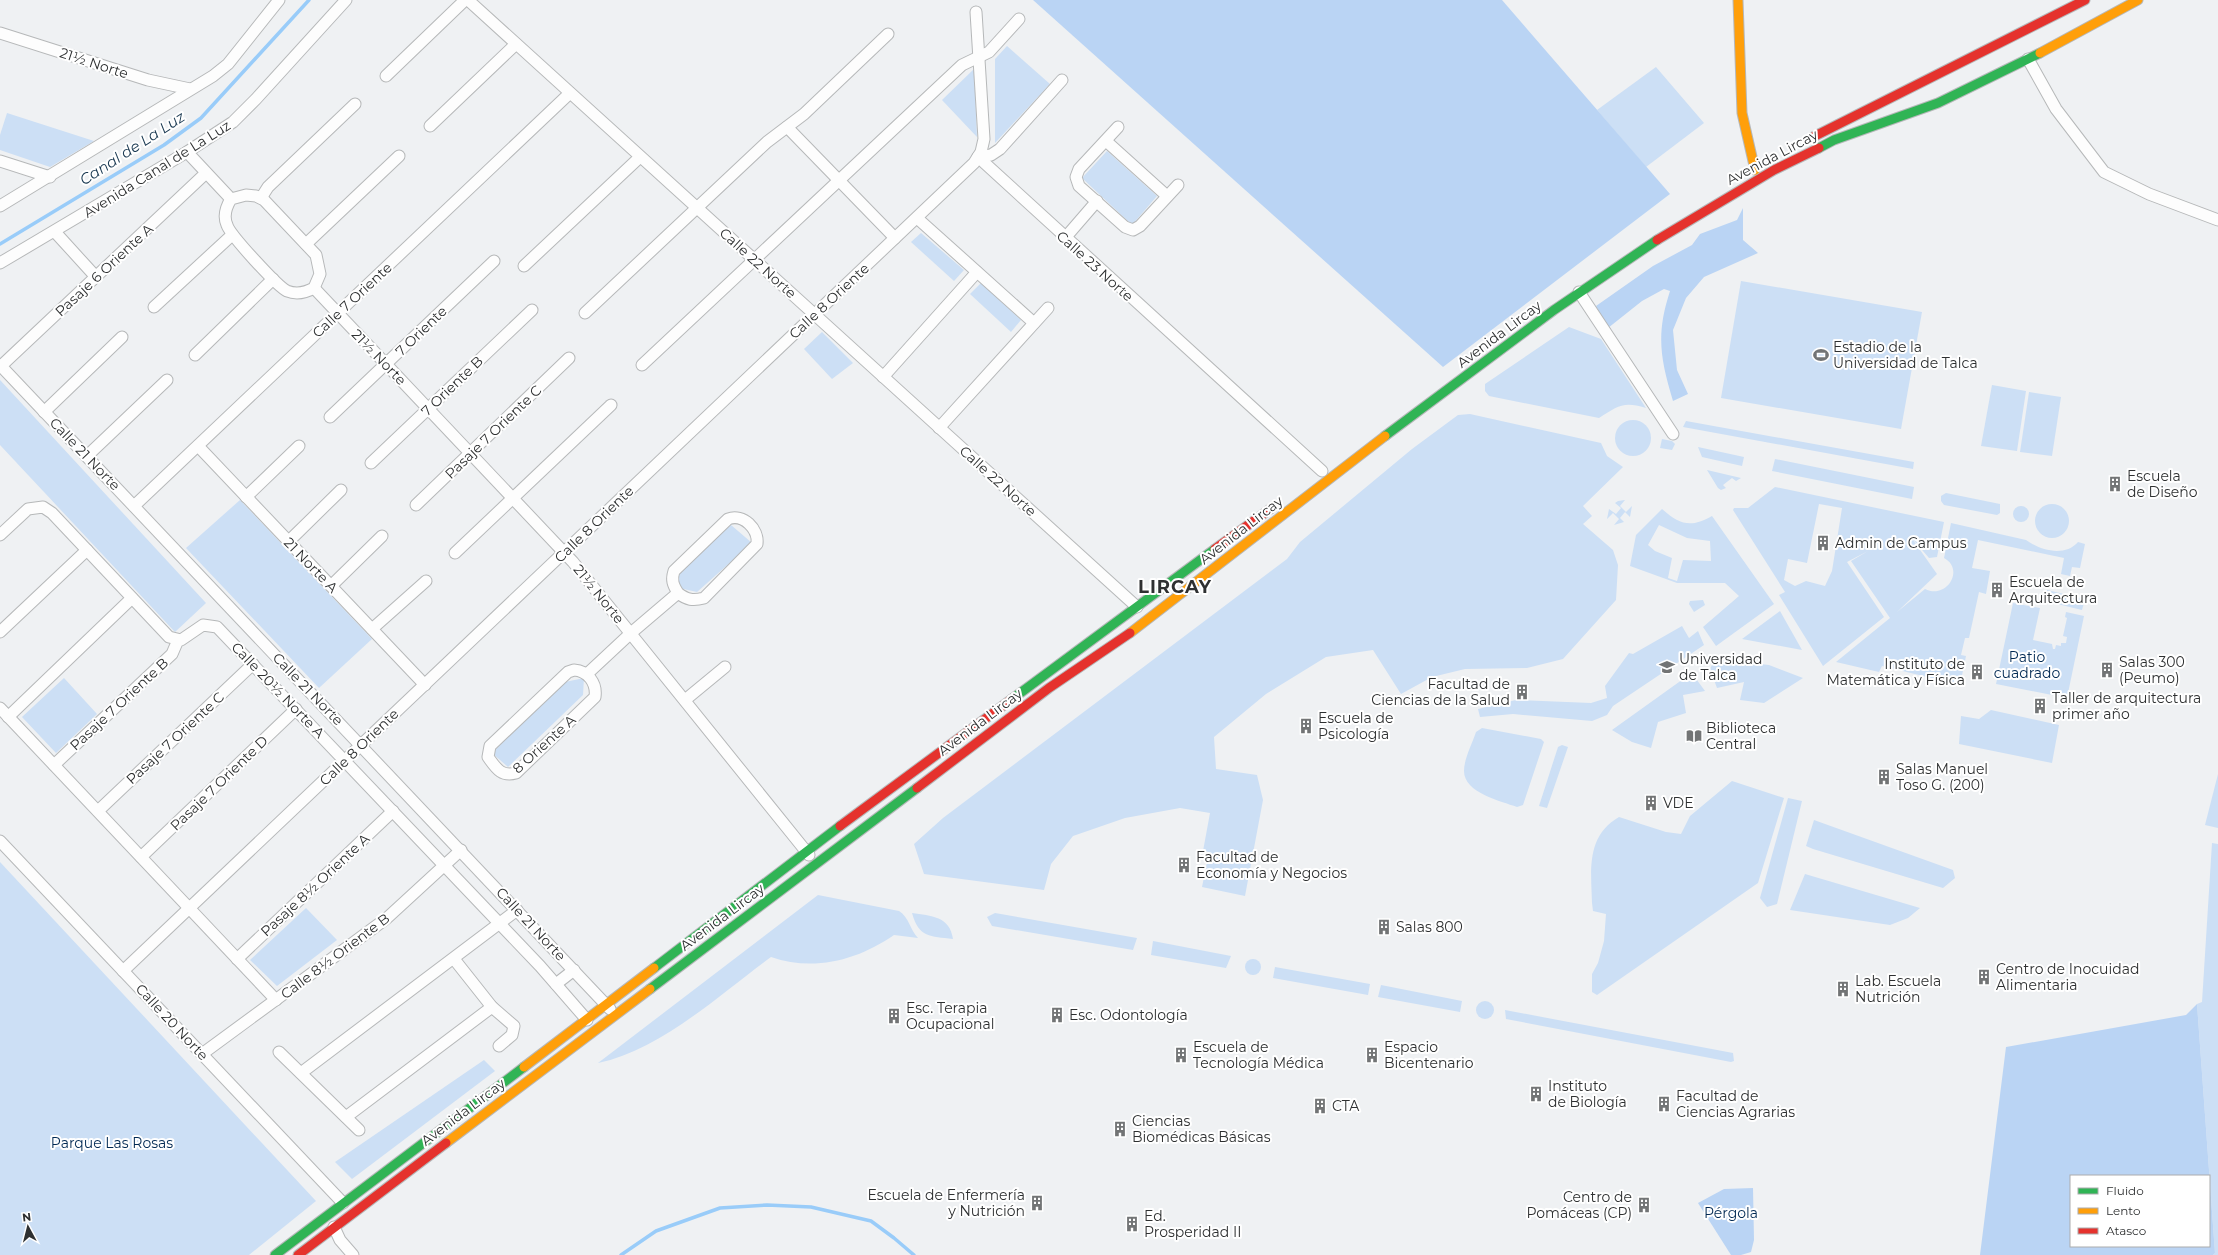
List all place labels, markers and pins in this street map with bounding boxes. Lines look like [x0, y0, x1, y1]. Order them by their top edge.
place label: Estadio de la Universidad de Talca [1833, 338, 1978, 372]
sports icon: Estadio de la Universidad de Talca [1812, 346, 1830, 364]
place label: Escuela de Diseño [2127, 467, 2198, 501]
building icon: Escuela de Diseño [2106, 475, 2124, 493]
building icon: Admin de Campus [1814, 534, 1832, 552]
place label: Admin de Campus [1835, 534, 1967, 552]
place label: Escuela de Arquitectura [2009, 573, 2097, 607]
building icon: Escuela de Arquitectura [1988, 581, 2006, 599]
place label: Universidad de Talca [1679, 650, 1763, 684]
place label: Salas 300 (Peumo) [2119, 653, 2185, 687]
place label: Instituto de Matemática y Física [1826, 655, 1965, 689]
school or university icon: Universidad de Talca [1658, 658, 1676, 676]
building icon: Salas 300 (Peumo) [2098, 661, 2116, 679]
building icon: Instituto de Matemática y Física [1968, 663, 1986, 681]
place label: Facultad de Ciencias de la Salud [1371, 675, 1510, 709]
building icon: Facultad de Ciencias de la Salud [1513, 683, 1531, 701]
place label: Taller de arquitectura primer año [2052, 689, 2201, 723]
building icon: Taller de arquitectura primer año [2031, 697, 2049, 715]
place label: Escuela de Psicología [1318, 709, 1393, 743]
building icon: Escuela de Psicología [1297, 717, 1315, 735]
place label: Biblioteca Central [1706, 719, 1776, 753]
library icon: Biblioteca Central [1685, 727, 1703, 745]
place label: Salas Manuel Toso G. (200) [1896, 760, 1988, 794]
building icon: Salas Manuel Toso G. (200) [1875, 768, 1893, 786]
building icon: VDE [1642, 794, 1660, 812]
place label: VDE [1663, 794, 1694, 812]
place label: Facultad de Economía y Negocios [1196, 848, 1347, 882]
building icon: Facultad de Economía y Negocios [1175, 856, 1193, 874]
building icon: Salas 800 [1375, 918, 1393, 936]
place label: Salas 800 [1396, 918, 1463, 936]
place label: Centro de Inocuidad Alimentaria [1996, 960, 2139, 994]
building icon: Centro de Inocuidad Alimentaria [1975, 968, 1993, 986]
place label: Lab. Escuela Nutrición [1855, 972, 1941, 1006]
building icon: Lab. Escuela Nutrición [1834, 980, 1852, 998]
place label: Esc. Terapia Ocupacional [906, 999, 995, 1033]
building icon: Esc. Odontología [1048, 1006, 1066, 1024]
place label: Esc. Odontología [1069, 1006, 1188, 1024]
building icon: Esc. Terapia Ocupacional [885, 1007, 903, 1025]
place label: Escuela de Tecnología Médica [1193, 1038, 1324, 1072]
place label: Espacio Bicentenario [1384, 1038, 1474, 1072]
building icon: Escuela de Tecnología Médica [1172, 1046, 1190, 1064]
building icon: Espacio Bicentenario [1363, 1046, 1381, 1064]
place label: Instituto de Biología [1548, 1077, 1627, 1111]
building icon: Instituto de Biología [1527, 1085, 1545, 1103]
place label: Facultad de Ciencias Agrarias [1676, 1087, 1795, 1121]
building icon: Facultad de Ciencias Agrarias [1655, 1095, 1673, 1113]
building icon: CTA [1311, 1097, 1329, 1115]
place label: CTA [1332, 1097, 1360, 1115]
place label: Ciencias Biomédicas Básicas [1132, 1112, 1271, 1146]
building icon: Ciencias Biomédicas Básicas [1111, 1120, 1129, 1138]
place label: Escuela de Enfermería y Nutrición [868, 1186, 1025, 1220]
place label: Centro de Pomáceas (CP) [1526, 1188, 1632, 1222]
building icon: Escuela de Enfermería y Nutrición [1028, 1194, 1046, 1212]
building icon: Centro de Pomáceas (CP) [1635, 1196, 1653, 1214]
place label: Ed. Prosperidad II [1144, 1207, 1241, 1241]
building icon: Ed. Prosperidad II [1123, 1215, 1141, 1233]

